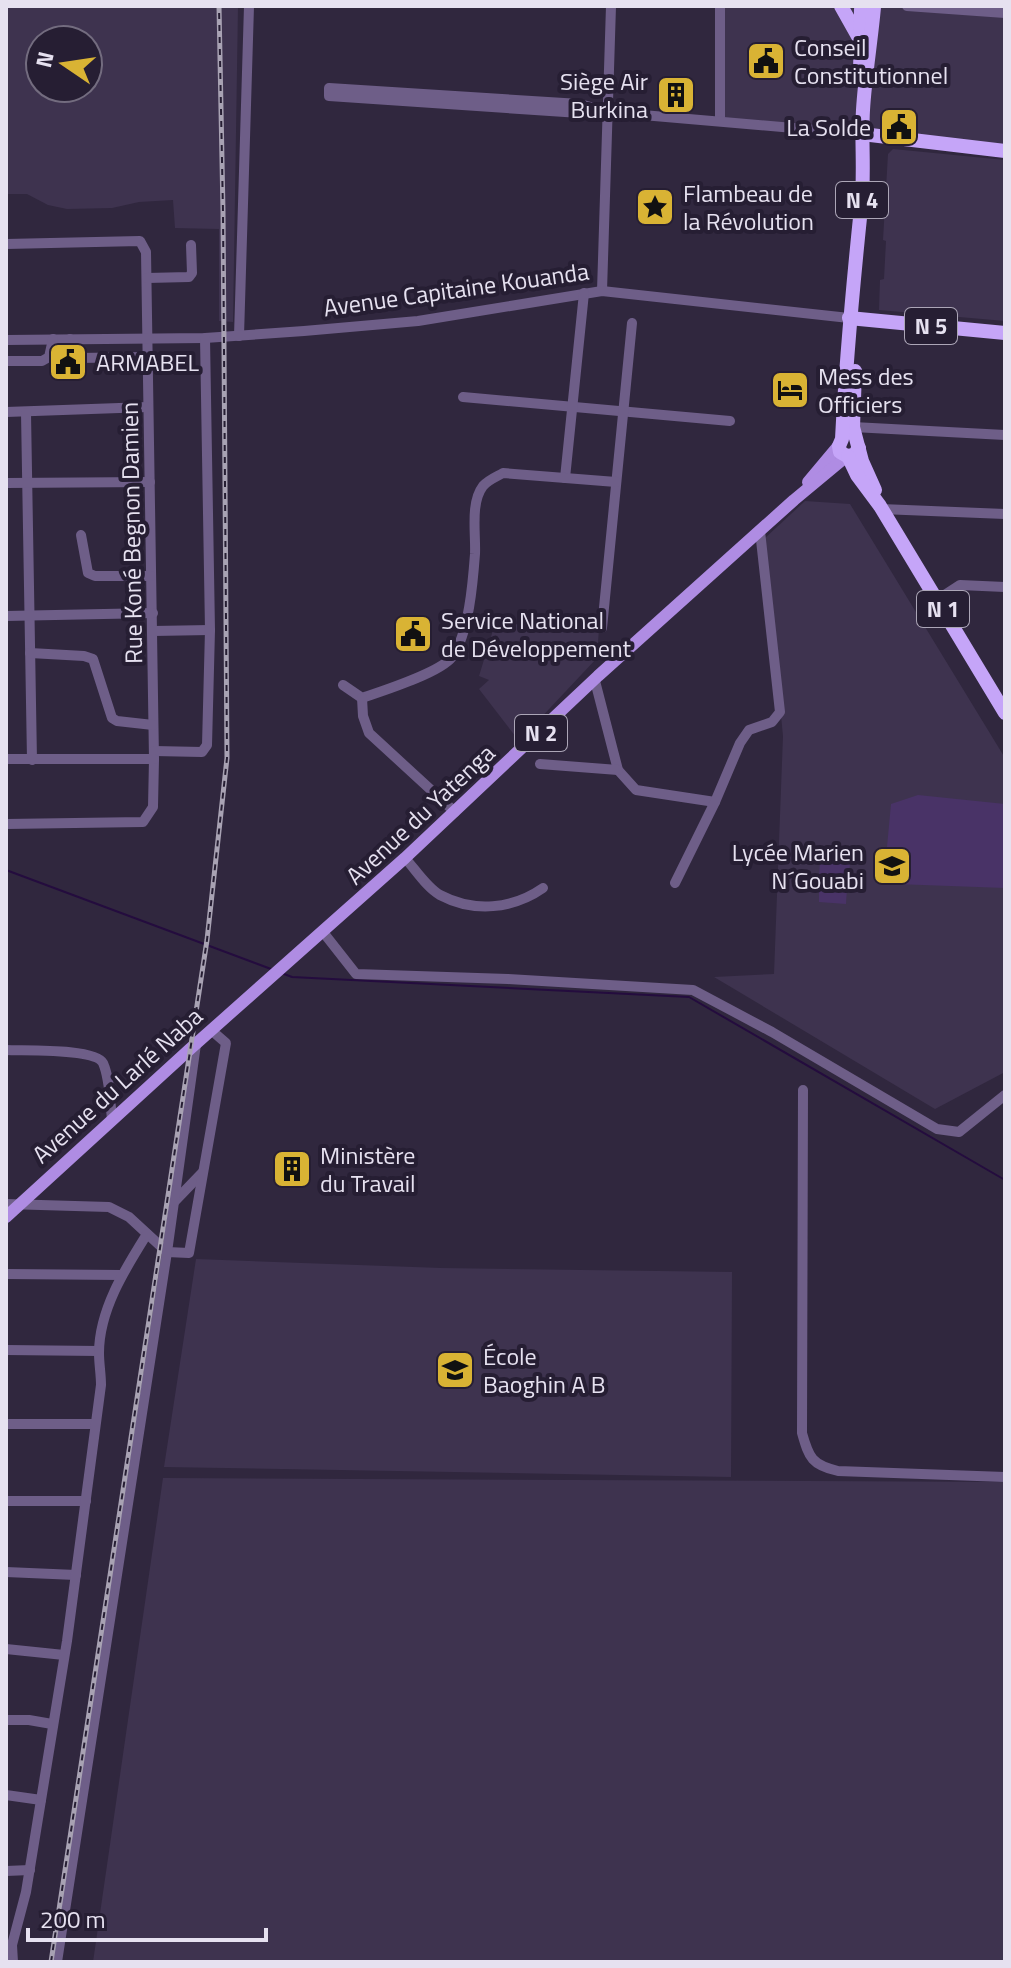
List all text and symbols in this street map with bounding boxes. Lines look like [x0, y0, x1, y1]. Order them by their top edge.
north arrow [24, 24, 104, 104]
place label: Conseil Constitutionnel [794, 29, 948, 93]
public building icon: Conseil Constitutionnel [745, 40, 787, 82]
text: N [26, 48, 63, 71]
place label: Siège Air Burkina [560, 63, 648, 127]
building icon: Siège Air Burkina [655, 74, 697, 116]
public building icon: La Solde [878, 106, 920, 148]
place label: La Solde [786, 109, 871, 145]
place label: Flambeau de la Révolution [683, 175, 814, 239]
road number: N 4 [836, 182, 888, 218]
place icon: Flambeau de la Révolution [634, 186, 676, 228]
street label: Avenue Capitaine Kouanda [321, 253, 591, 325]
road number: N 5 [905, 308, 957, 344]
public building icon: ARMABEL [47, 341, 89, 383]
place label: ARMABEL [96, 344, 200, 380]
place label: Mess des Officiers [818, 358, 914, 422]
hotel icon: Mess des Officiers [769, 369, 811, 411]
street label: Rue Koné Begnon Damien [111, 402, 151, 664]
road number: N 1 [917, 591, 969, 627]
place label: Service National de Développement [441, 602, 632, 666]
public building icon: Service National de Développement [392, 613, 434, 655]
road number: N 2 [515, 715, 567, 751]
street label: Avenue du Yatenga [337, 735, 503, 893]
place label: Lycée Marien N´Gouabi [732, 834, 864, 898]
school or university icon: Lycée Marien N´Gouabi [871, 845, 913, 887]
street label: Avenue du Larlé Naba [24, 998, 210, 1172]
place label: Ministère du Travail [320, 1137, 416, 1201]
building icon: Ministère du Travail [271, 1148, 313, 1190]
place label: École Baoghin A B [483, 1338, 606, 1402]
school or university icon: École Baoghin A B [434, 1349, 476, 1391]
scale bar [28, 1892, 266, 1942]
text: 200 m [40, 1901, 106, 1937]

